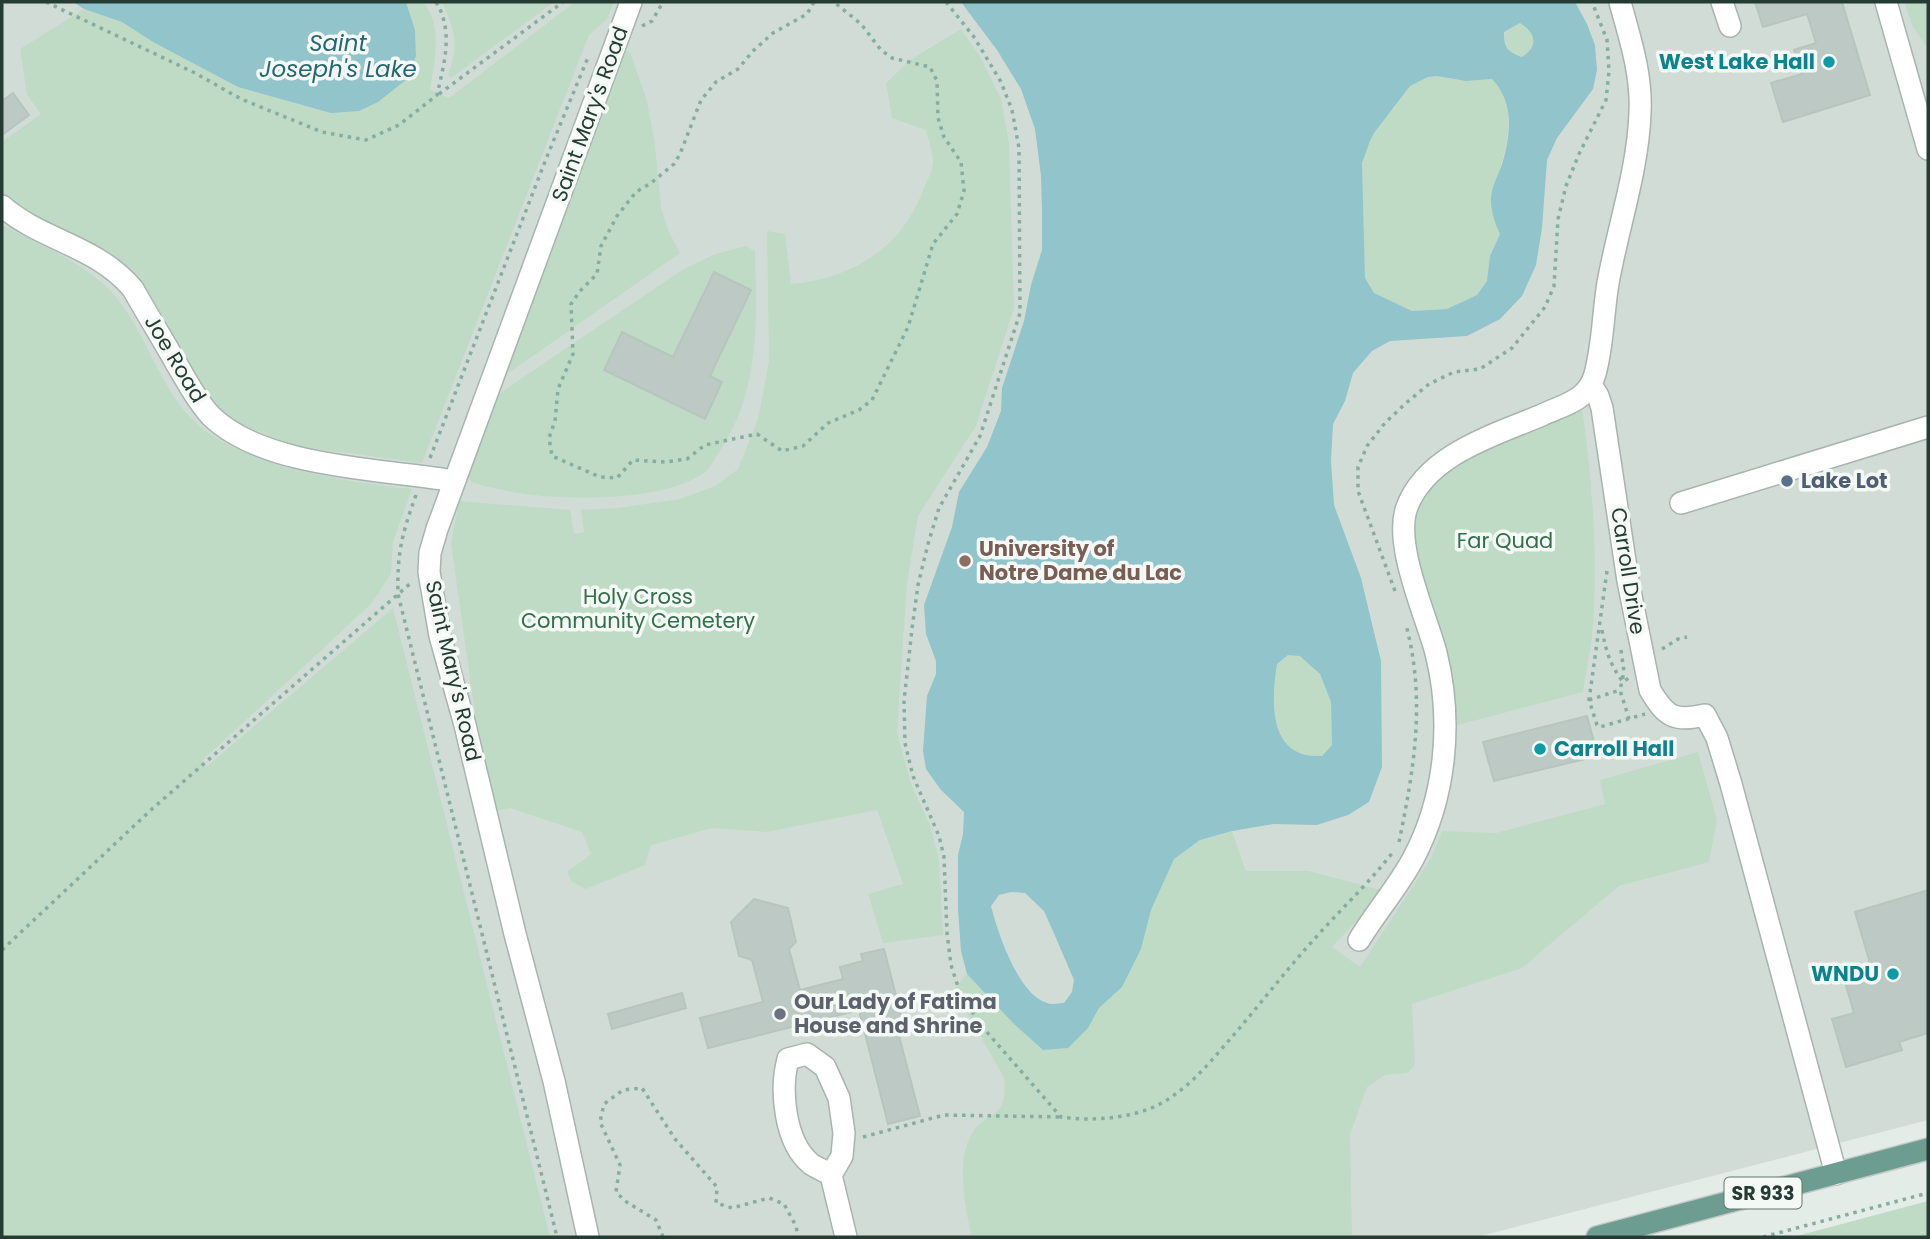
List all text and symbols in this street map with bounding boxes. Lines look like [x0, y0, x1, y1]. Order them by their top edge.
street label: Saint Mary's Road [544, 22, 635, 206]
water label: Saint Joseph's Lake [259, 27, 417, 85]
place label: West Lake Hall [1659, 47, 1815, 76]
marker: West Lake Hall [1821, 54, 1837, 70]
street label: Joe Road [138, 309, 213, 408]
place label: Lake Lot [1801, 466, 1888, 495]
marker: Lake Lot [1779, 473, 1795, 489]
street label: Carroll Drive [1604, 505, 1653, 636]
park label: Far Quad [1457, 526, 1553, 555]
place label: University of Notre Dame du Lac [979, 534, 1182, 587]
marker: University of Notre Dame du Lac [957, 553, 973, 569]
street label: Saint Mary's Road [419, 578, 488, 764]
park label: Holy Cross Community Cemetery [521, 582, 755, 635]
place label: Carroll Hall [1554, 734, 1674, 763]
marker: Carroll Hall [1532, 741, 1548, 757]
place label: WNDU [1811, 959, 1879, 988]
marker: WNDU [1885, 966, 1901, 982]
place label: Our Lady of Fatima House and Shrine [794, 987, 997, 1040]
marker: Our Lady of Fatima House and Shrine [772, 1006, 788, 1022]
road number: SR 933 [1724, 1177, 1802, 1208]

